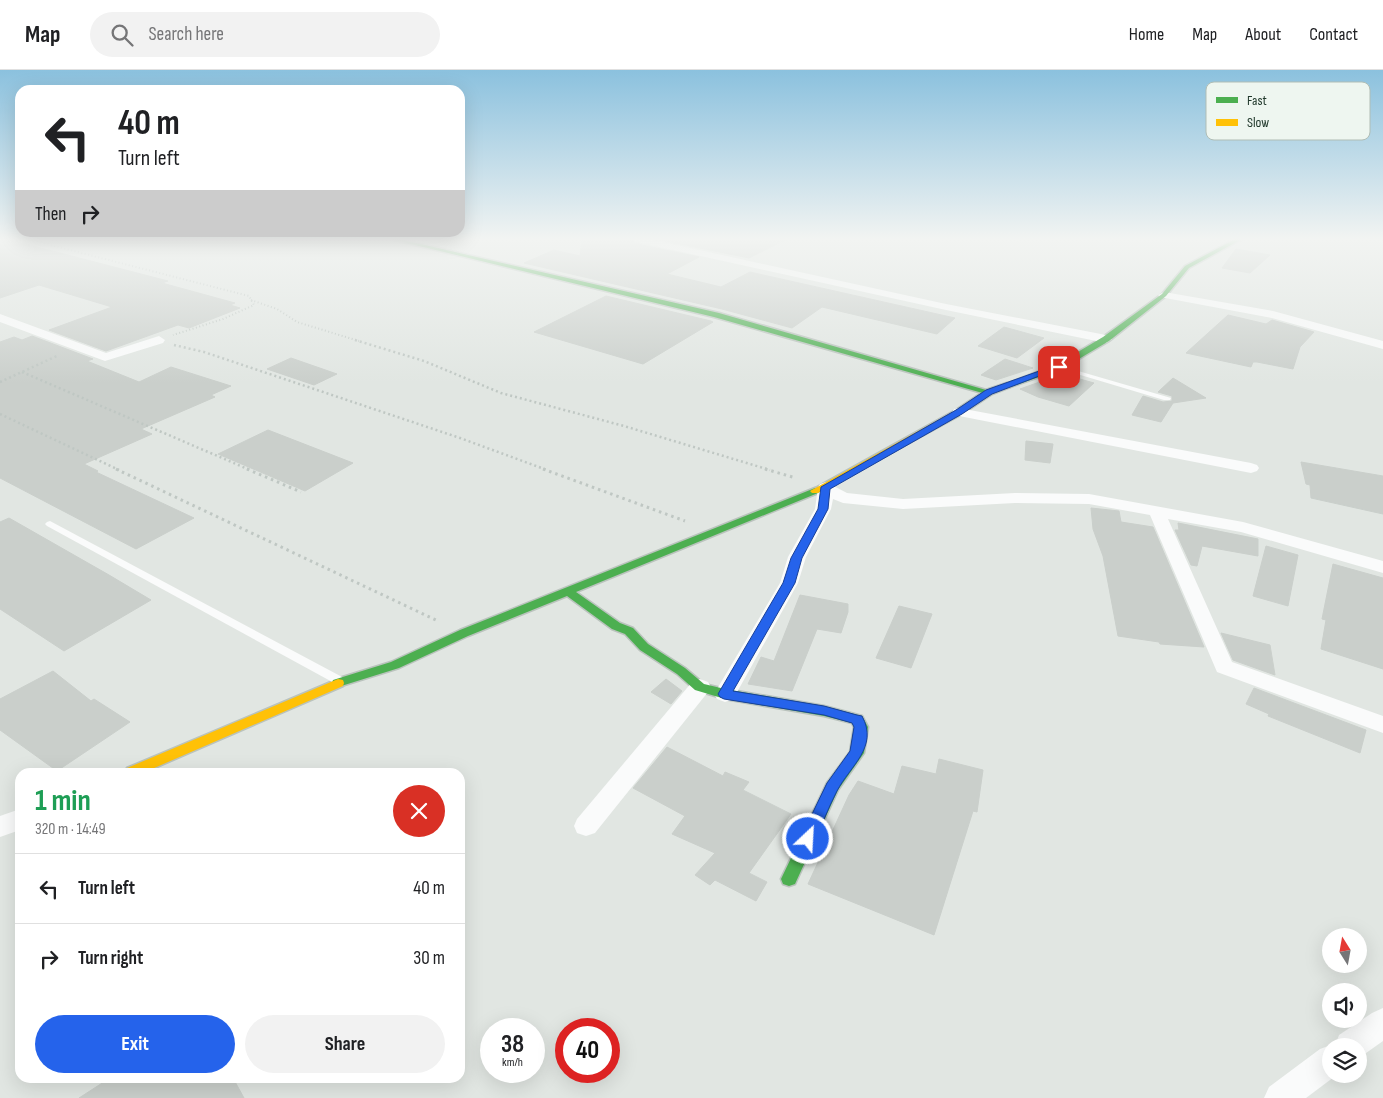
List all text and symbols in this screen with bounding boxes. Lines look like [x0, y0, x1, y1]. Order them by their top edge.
search box [90, 12, 440, 57]
text: Map [25, 20, 60, 49]
icon: search [108, 21, 136, 49]
text: Search here [148, 23, 224, 46]
text: Home [1129, 24, 1164, 45]
text: Map [1192, 24, 1217, 45]
text: About [1245, 24, 1281, 45]
text: Contact [1309, 24, 1358, 45]
legend [1206, 82, 1370, 140]
text: Fast [1247, 92, 1267, 109]
text: 40 m [118, 102, 180, 145]
icon: left [35, 105, 100, 170]
text: Slow [1247, 114, 1269, 131]
text: Turn left [118, 145, 180, 172]
icon: right [76, 200, 104, 228]
text: Then [35, 203, 66, 226]
pin [1038, 346, 1080, 388]
icon: arrive [1045, 353, 1073, 381]
text: 1 min [35, 783, 91, 819]
button: close [393, 785, 445, 837]
position arrow [781, 812, 833, 864]
text: 320 m · 14:49 [35, 820, 106, 839]
icon: left [35, 875, 63, 903]
text: Turn left [78, 877, 135, 900]
text: 40 m [413, 877, 445, 900]
north arrow [1322, 928, 1368, 972]
map controls [1322, 928, 1367, 1083]
icon: right [35, 945, 63, 973]
text: Turn right [78, 947, 143, 970]
text: 30 m [413, 947, 445, 970]
button: sound [1322, 983, 1367, 1028]
button: Exit [35, 1015, 235, 1073]
button: Share [245, 1015, 445, 1073]
speed limit sign: 40 [555, 1018, 620, 1083]
text: 38 [501, 1029, 524, 1060]
button: layers [1322, 1038, 1367, 1083]
text: km/h [502, 1055, 523, 1070]

